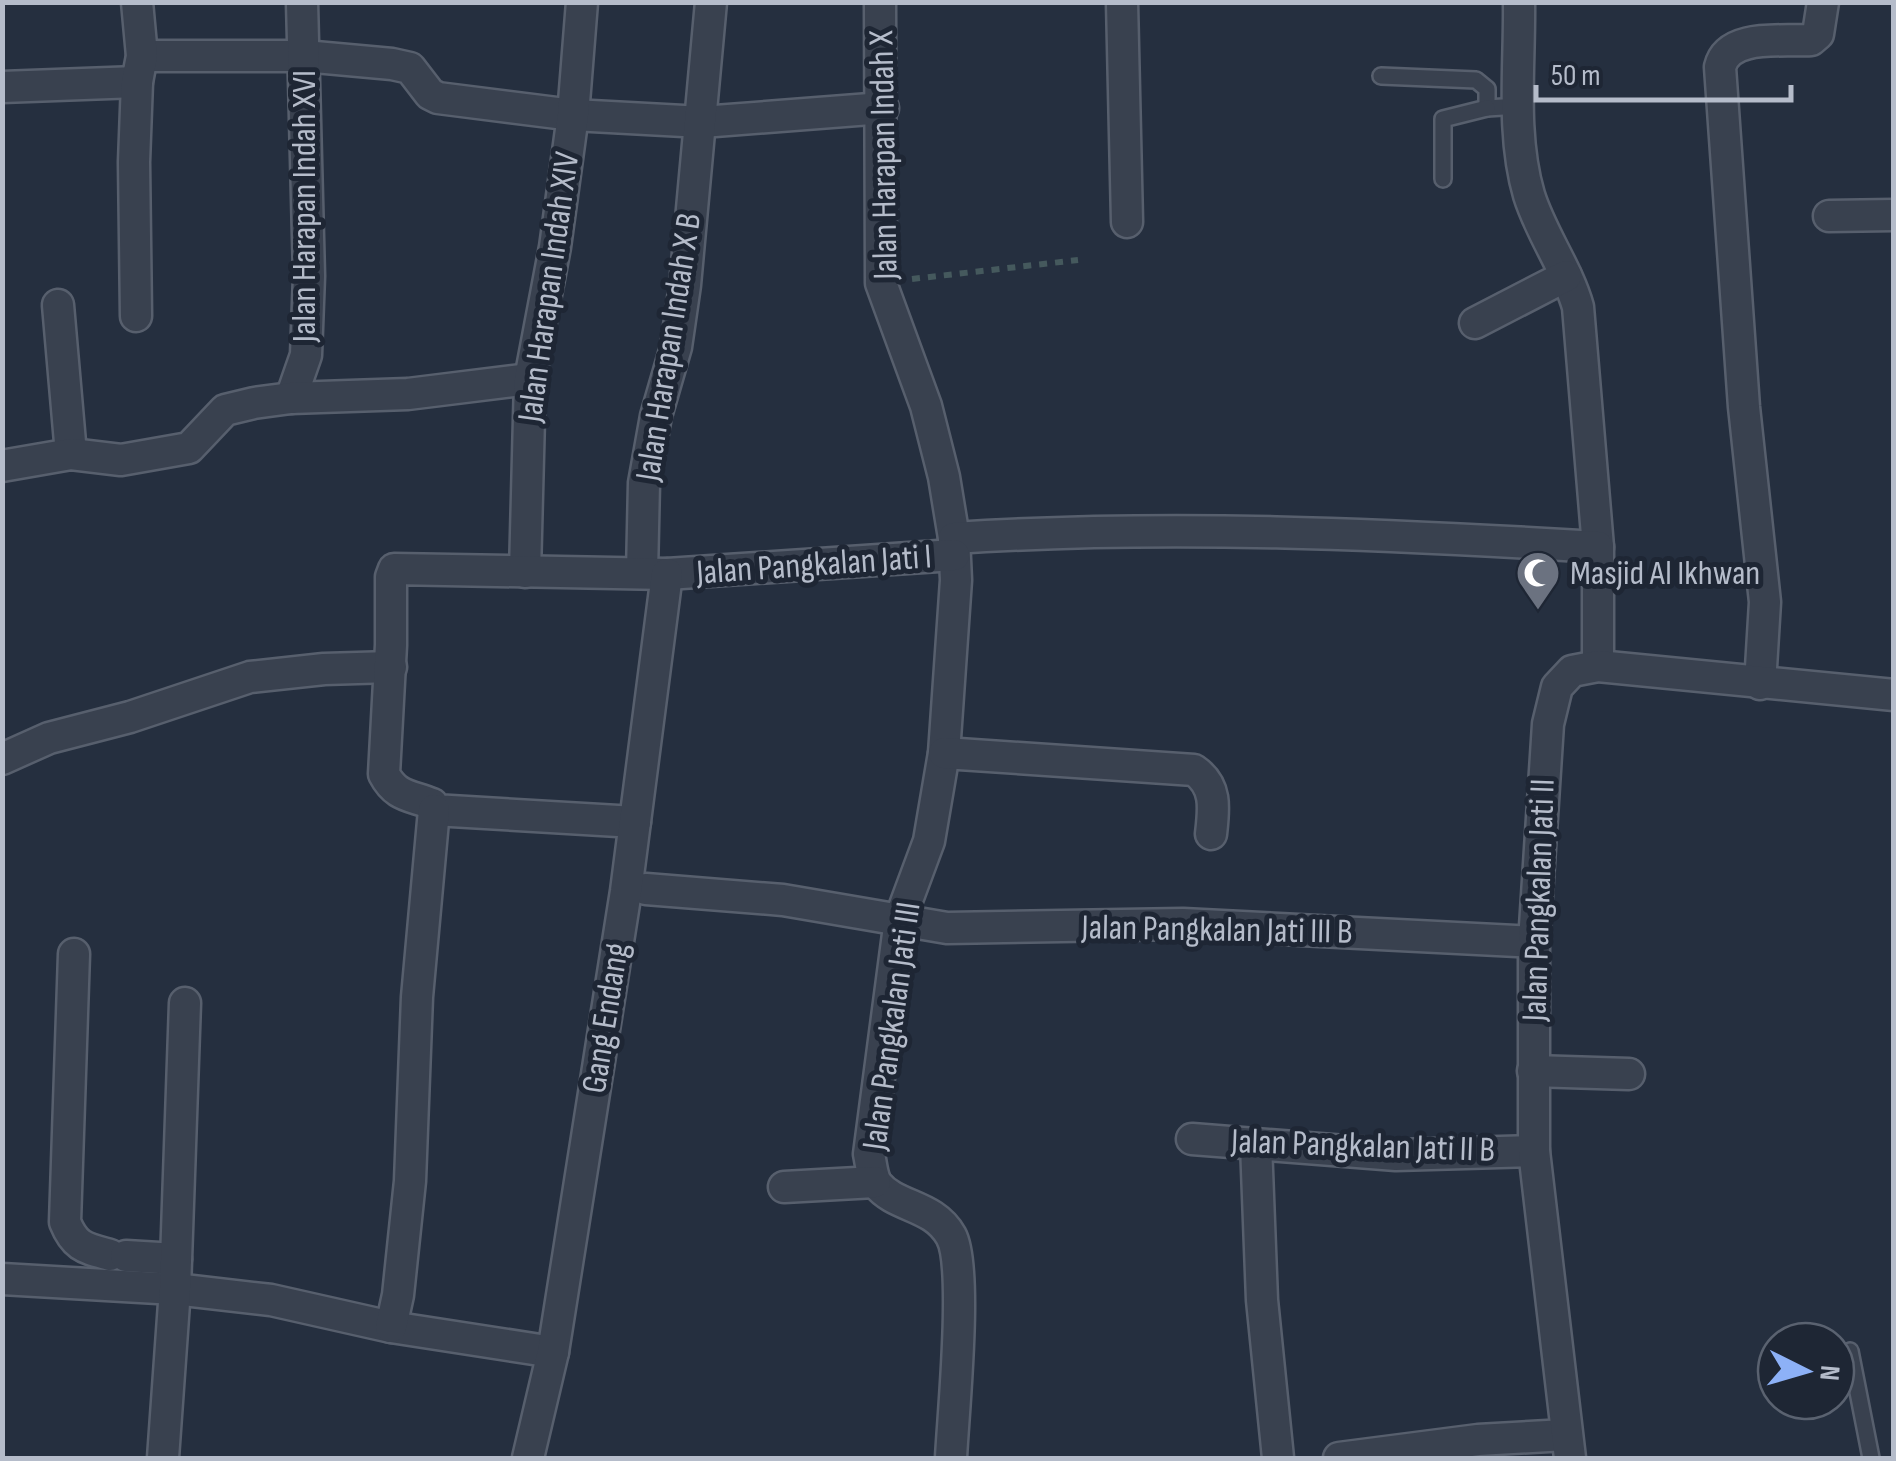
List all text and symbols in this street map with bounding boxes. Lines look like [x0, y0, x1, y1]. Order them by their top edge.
street label: Jalan Harapan Indah X [860, 30, 908, 281]
scale bar [1536, 40, 1791, 102]
text: 50 m [1551, 58, 1600, 94]
street label: Jalan Harapan Indah XVI [283, 70, 326, 343]
street label: Jalan Harapan Indah XIV [509, 149, 589, 426]
street label: Jalan Harapan Indah X B [626, 210, 711, 485]
street label: Jalan Pangkalan Jati I [694, 535, 933, 595]
mosque icon: Masjid Al Ikhwan [1515, 550, 1561, 611]
place label: Masjid Al Ikhwan [1570, 552, 1760, 595]
street label: Jalan Pangkalan Jati II [1513, 778, 1565, 1023]
street label: Jalan Pangkalan Jati III [853, 899, 931, 1154]
street label: Jalan Pangkalan Jati III B [1080, 906, 1353, 954]
street label: Gang Endang [573, 940, 639, 1096]
street label: Jalan Pangkalan Jati II B [1229, 1120, 1496, 1172]
north arrow [1756, 1321, 1856, 1421]
text: N [1812, 1364, 1846, 1382]

